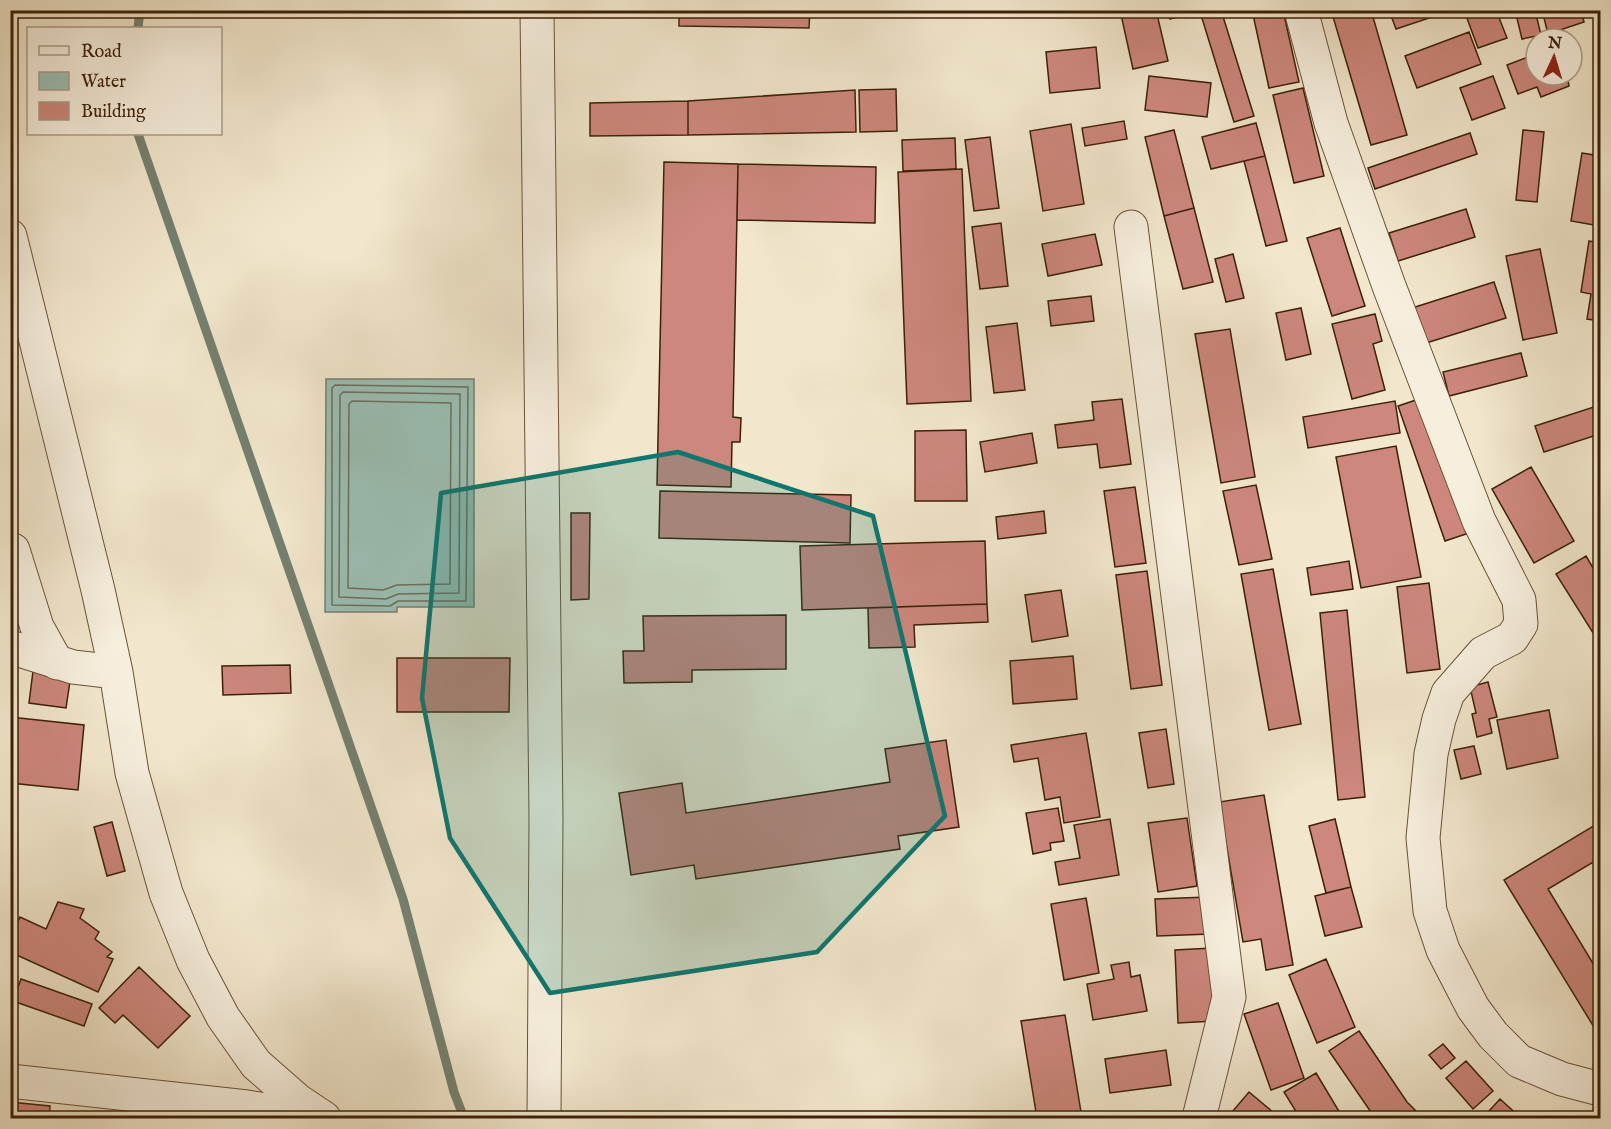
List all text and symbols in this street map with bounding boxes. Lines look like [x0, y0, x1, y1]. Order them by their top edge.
legend [27, 27, 222, 135]
north arrow [1524, 27, 1584, 87]
text: N [1546, 34, 1563, 55]
text: Road [81, 41, 122, 64]
text: Water [81, 71, 126, 94]
text: Building [81, 101, 146, 124]

